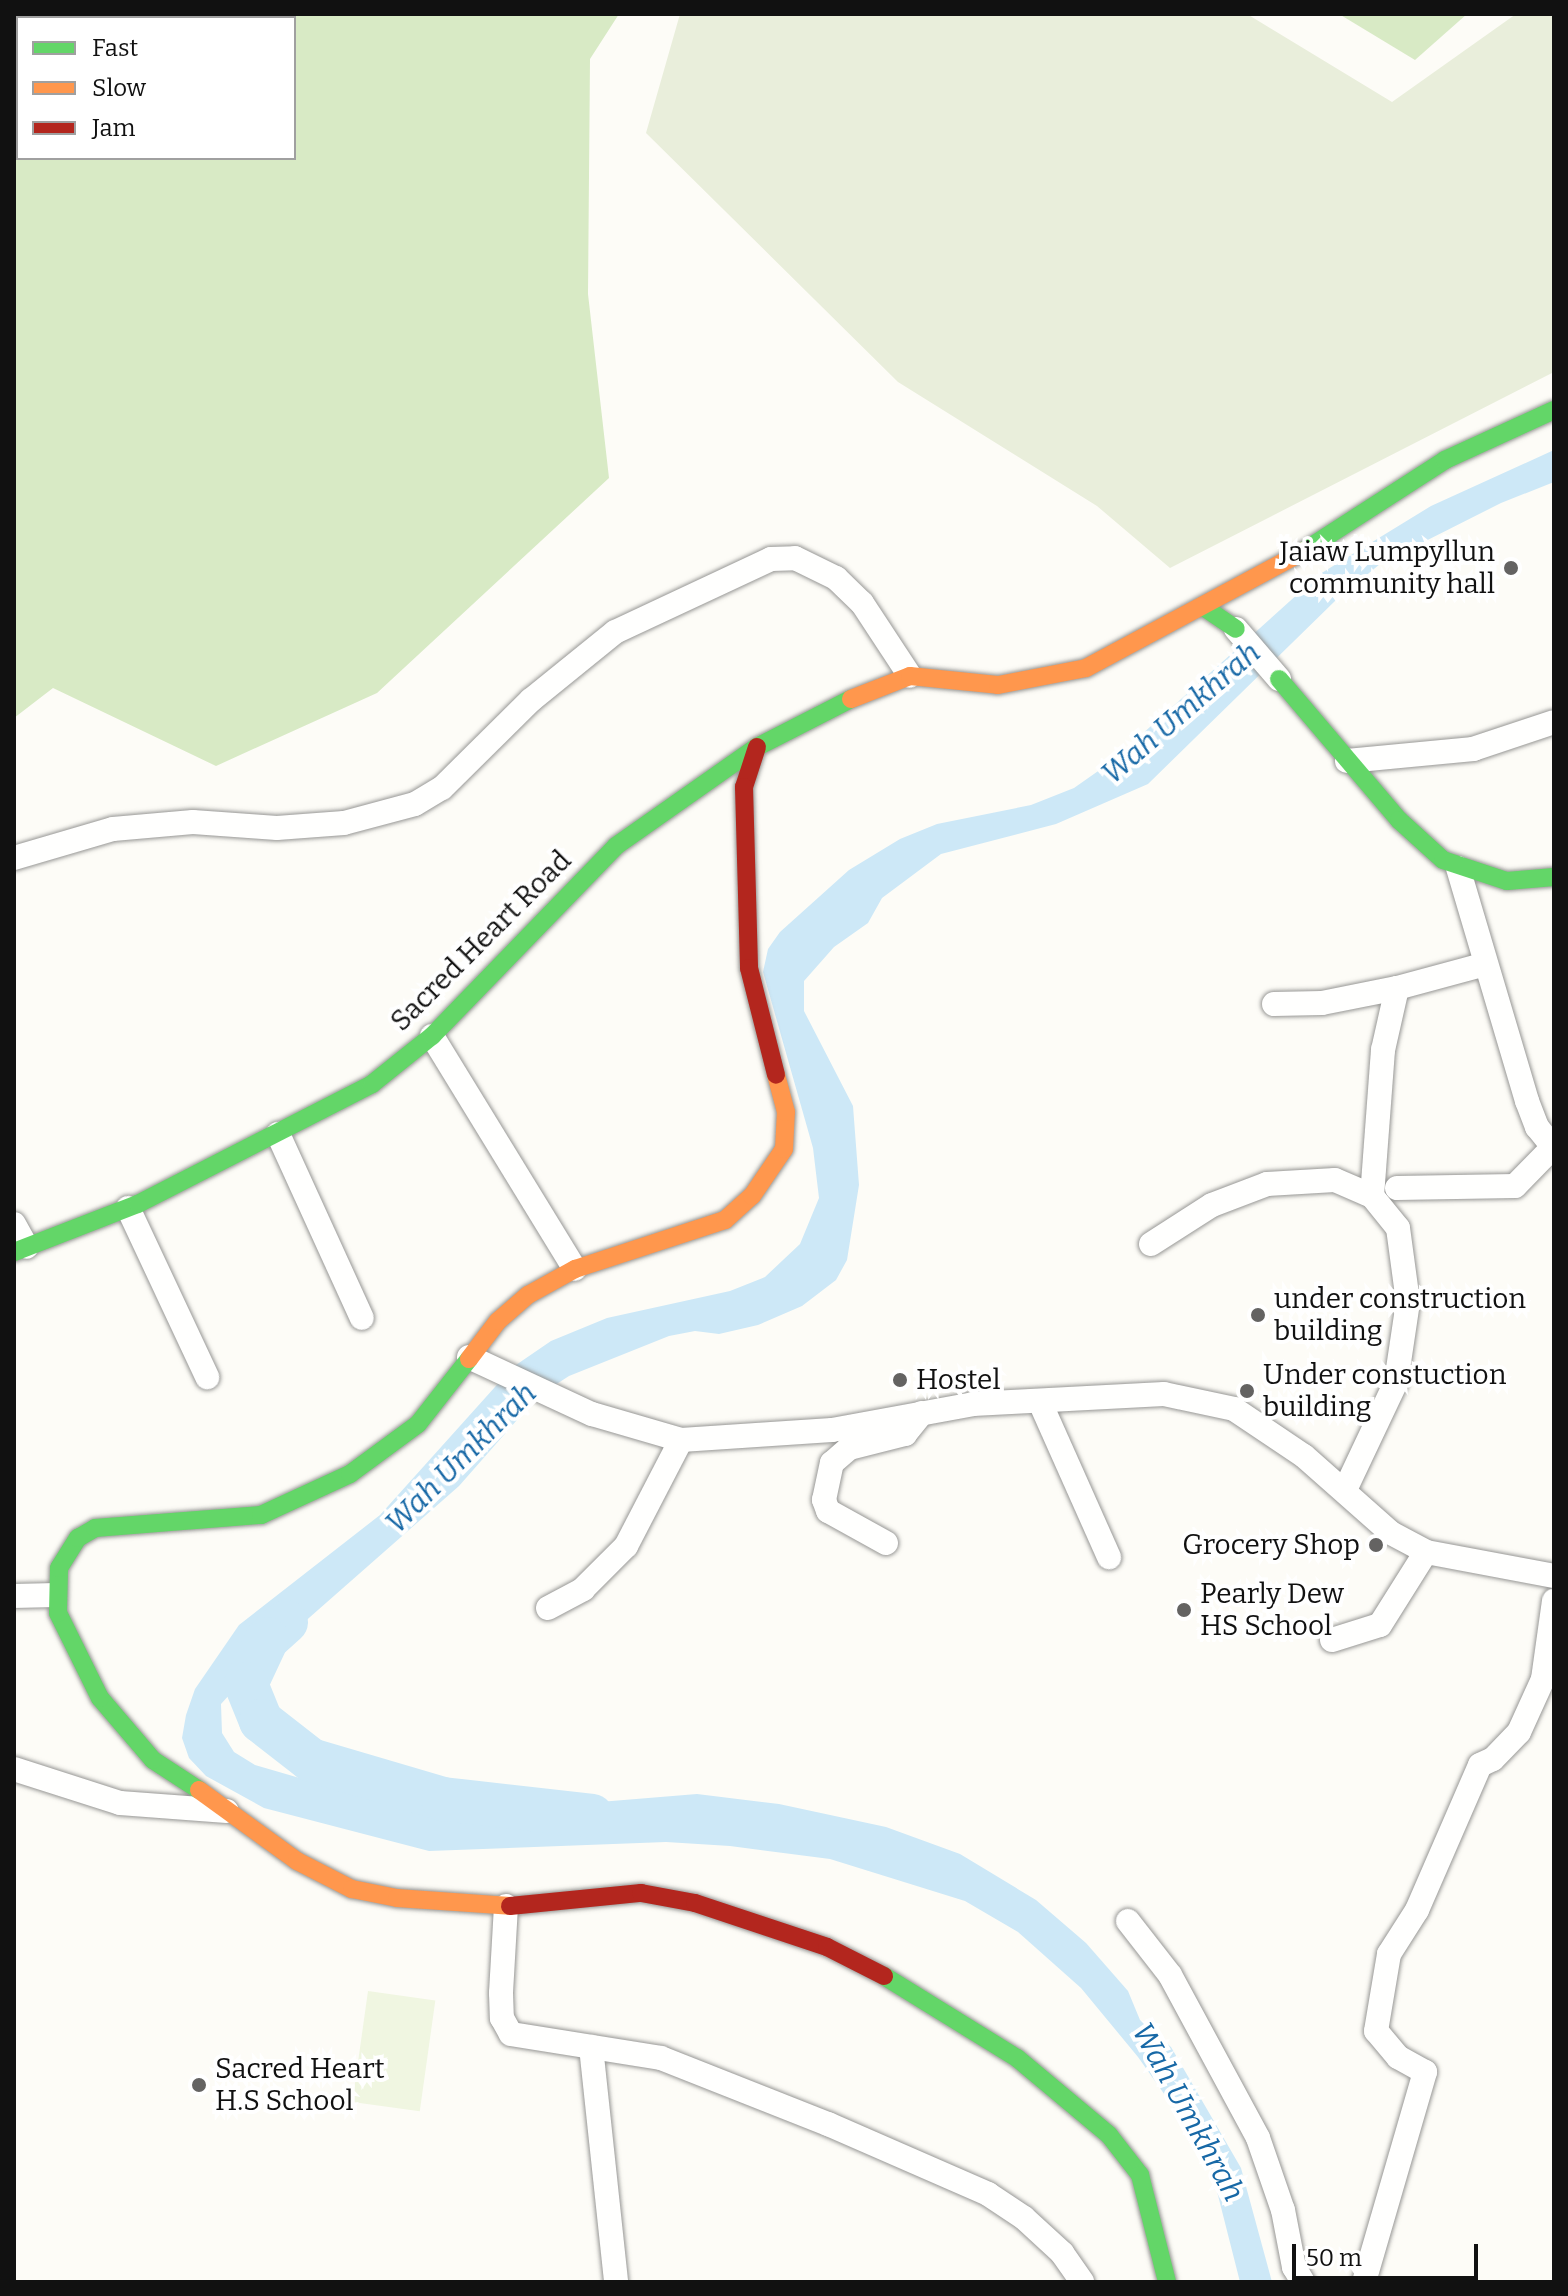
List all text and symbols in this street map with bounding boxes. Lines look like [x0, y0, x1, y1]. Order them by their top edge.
legend [16, 16, 296, 160]
text: Fast [92, 34, 138, 62]
text: Slow [92, 74, 146, 102]
text: Jam [92, 114, 135, 142]
place label: Jaiaw Lumpyllun community hall [1279, 535, 1495, 601]
marker: Jaiaw Lumpyllun community hall [1502, 559, 1520, 577]
water label: Wah Umkhrah [1094, 634, 1268, 792]
street label: Sacred Heart Road [384, 844, 578, 1038]
place label: under construction building [1274, 1282, 1526, 1348]
marker: under construction building [1249, 1306, 1267, 1324]
place label: Under constuction building [1263, 1358, 1506, 1424]
place label: Hostel [916, 1363, 1000, 1397]
marker: Hostel [891, 1371, 909, 1389]
water label: Wah Umkhrah [378, 1375, 544, 1541]
marker: Under constuction building [1238, 1382, 1256, 1400]
place label: Grocery Shop [1182, 1528, 1360, 1562]
marker: Grocery Shop [1367, 1536, 1385, 1554]
place label: Pearly Dew HS School [1200, 1577, 1344, 1643]
marker: Pearly Dew HS School [1175, 1601, 1193, 1619]
water label: Wah Umkhrah [1124, 2017, 1252, 2207]
place label: Sacred Heart H.S School [215, 2052, 385, 2118]
marker: Sacred Heart H.S School [190, 2076, 208, 2094]
scale bar [1296, 2228, 1482, 2278]
text: 50 m [1306, 2244, 1362, 2272]

